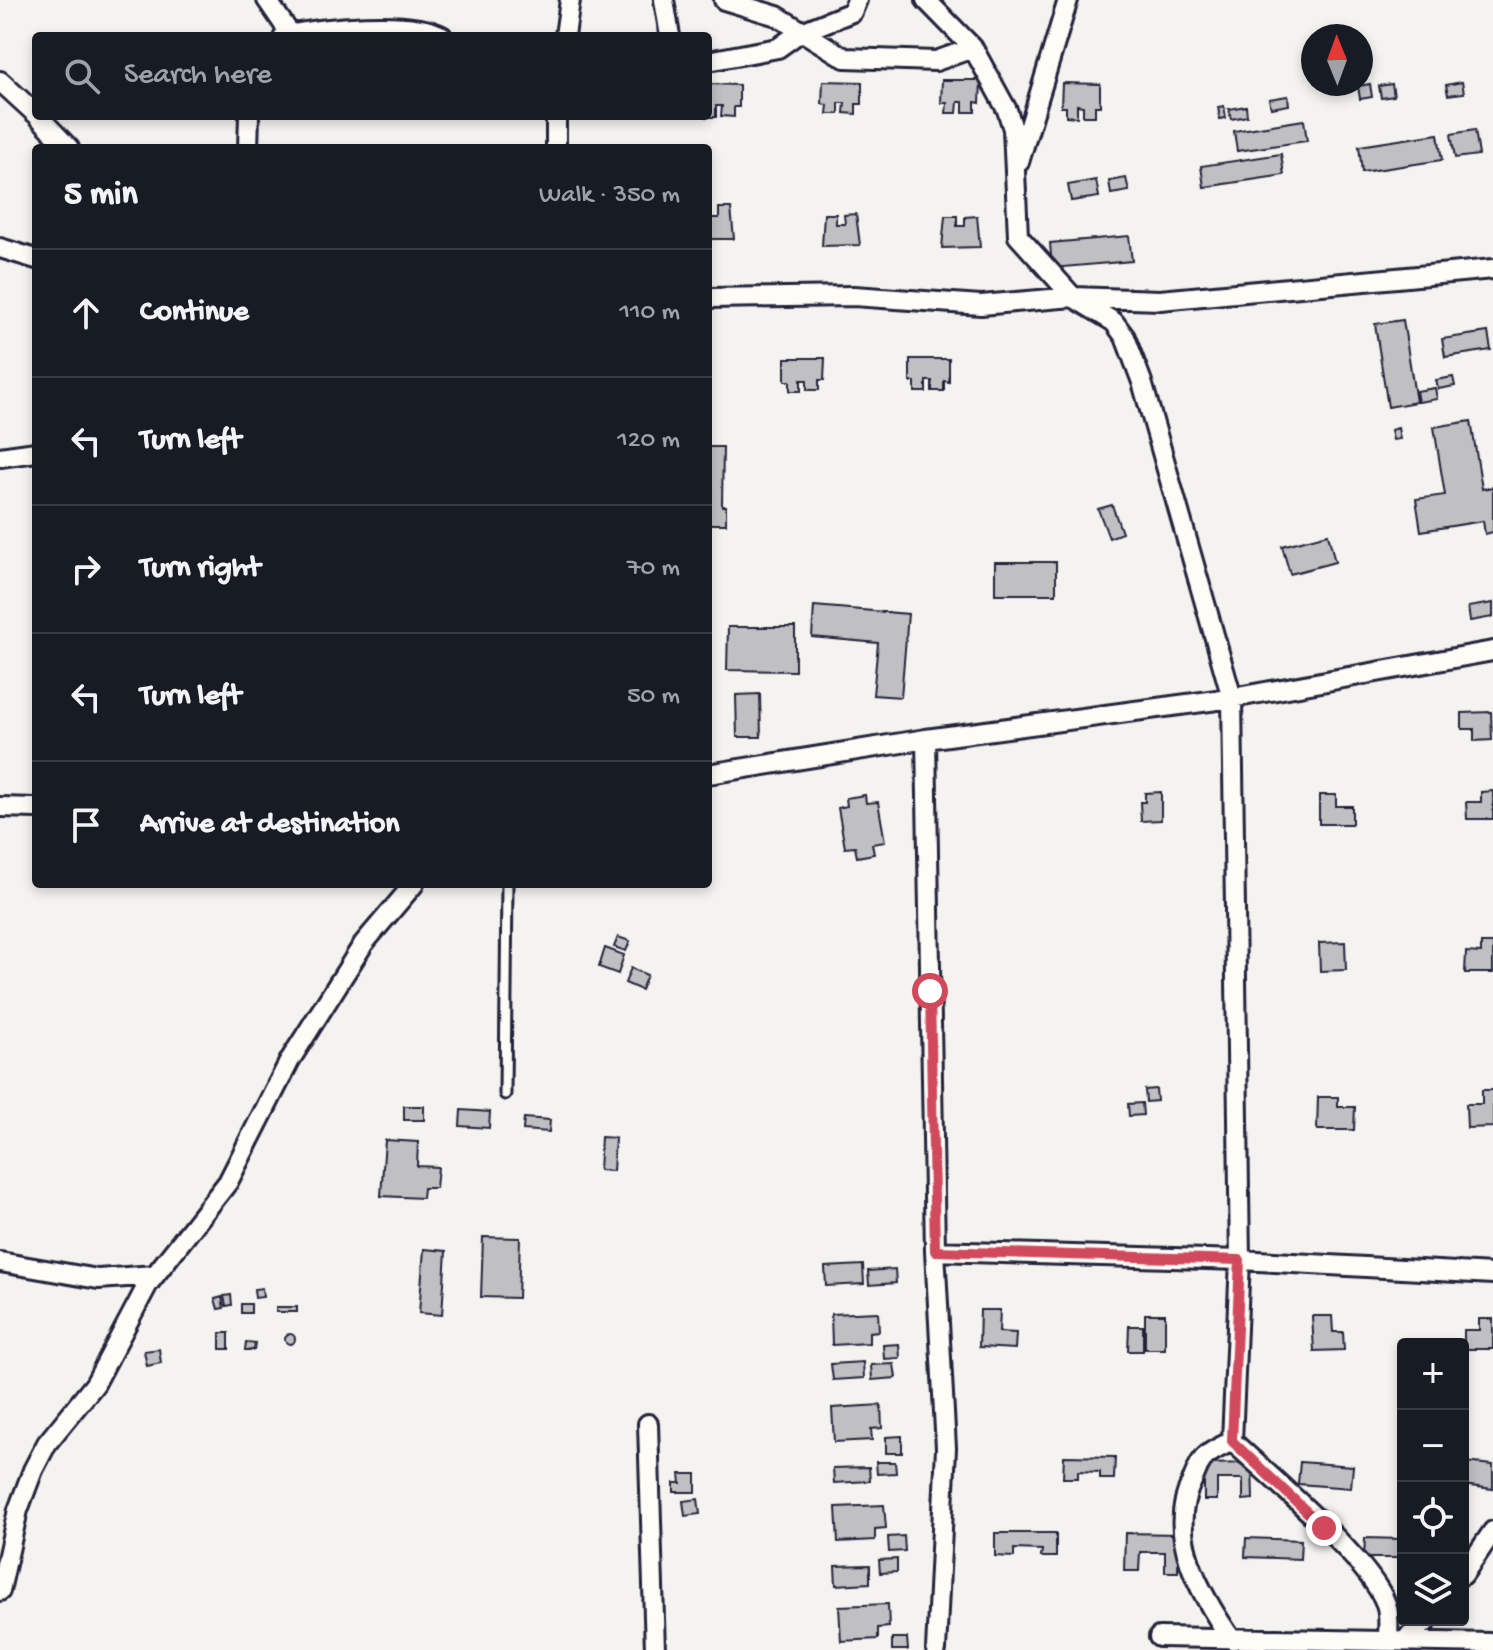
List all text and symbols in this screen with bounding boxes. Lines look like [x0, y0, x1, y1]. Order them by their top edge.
north arrow [1301, 24, 1373, 96]
search box [32, 32, 712, 120]
icon: search [60, 54, 104, 98]
text: Search here [124, 59, 272, 94]
text: 5 min [64, 176, 138, 216]
text: Walk · 350 m [539, 181, 680, 212]
icon: ahead [64, 291, 108, 335]
text: Continue [140, 296, 249, 331]
text: 110 m [620, 298, 680, 329]
icon: left [64, 419, 108, 463]
text: Turn left [140, 424, 241, 459]
text: 120 m [617, 426, 680, 457]
icon: right [64, 547, 108, 591]
text: Turn right [140, 552, 260, 587]
text: 70 m [627, 554, 680, 585]
icon: left [64, 675, 108, 719]
text: Turn left [140, 680, 241, 715]
text: 50 m [627, 682, 680, 713]
icon: arrive [64, 803, 108, 847]
text: Arrive at destination [140, 808, 400, 843]
route start [912, 973, 948, 1009]
map controls [1397, 1338, 1469, 1626]
button: + [1397, 1338, 1469, 1410]
button: − [1397, 1410, 1469, 1482]
button: locate [1397, 1482, 1469, 1554]
route end [1306, 1510, 1342, 1546]
button: layers [1397, 1554, 1469, 1626]

